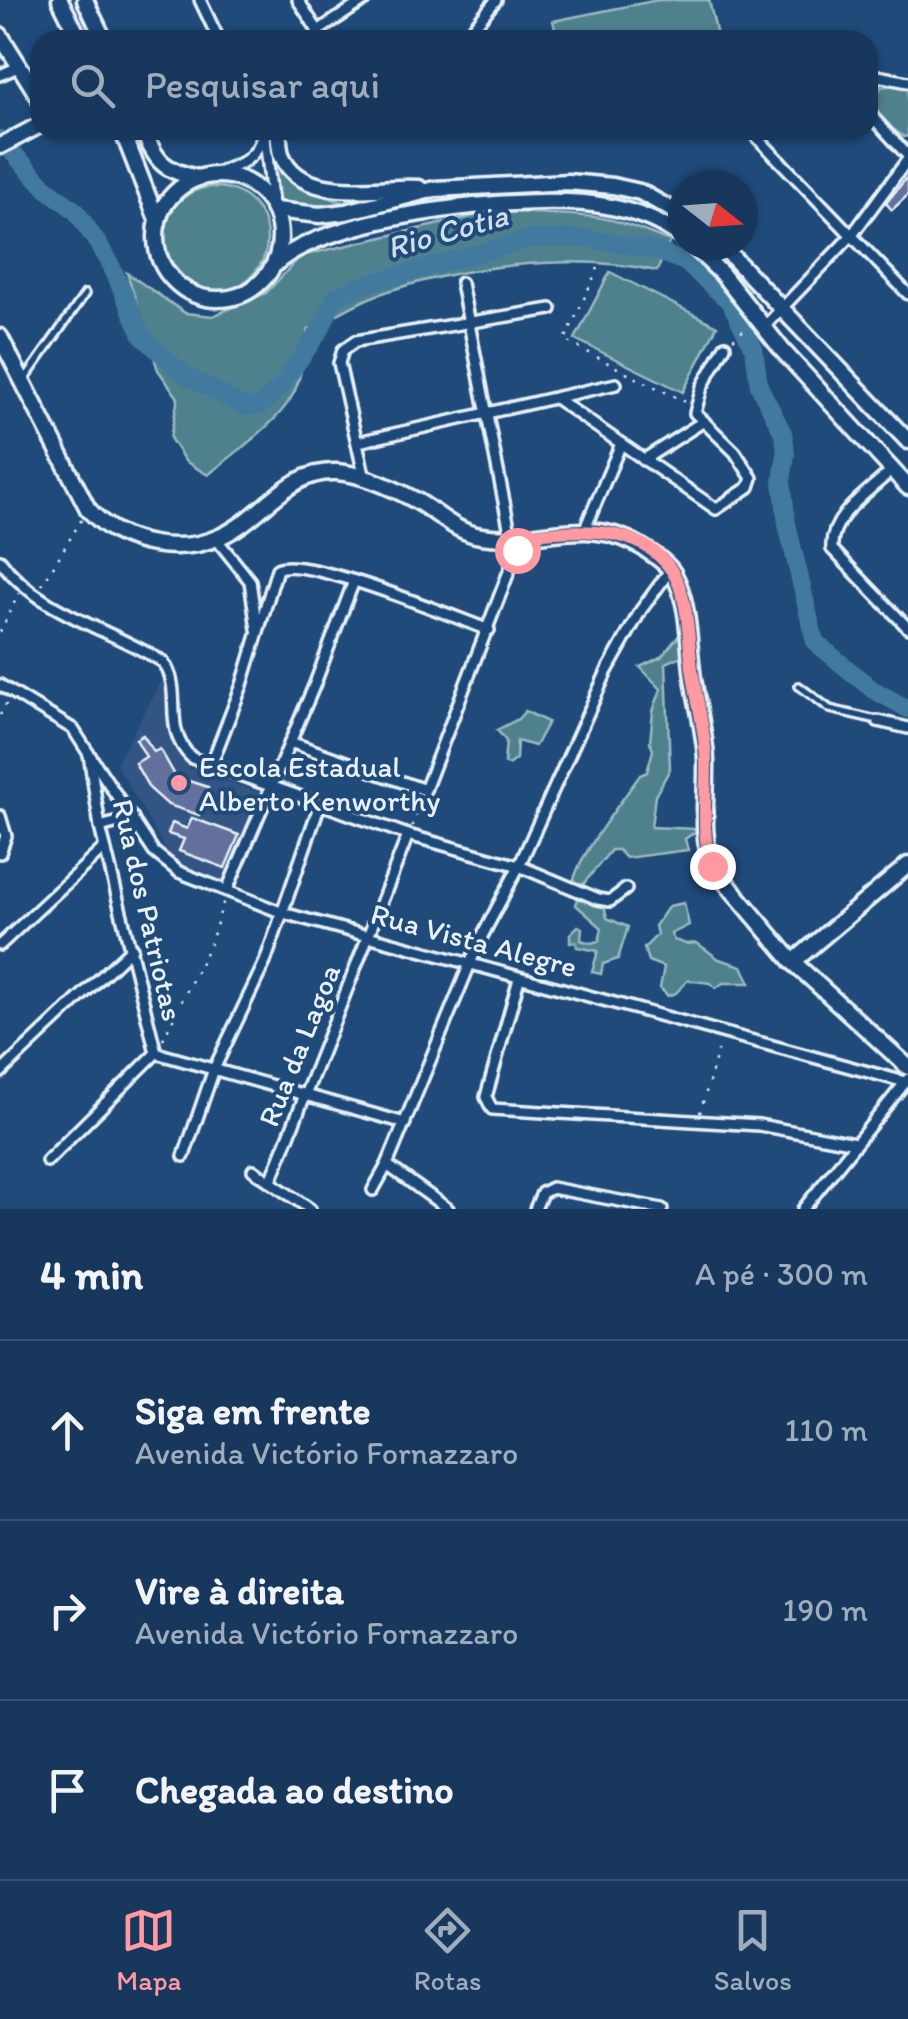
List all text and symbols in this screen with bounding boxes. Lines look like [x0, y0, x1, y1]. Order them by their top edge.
search box [30, 30, 878, 140]
icon: search [65, 58, 120, 113]
text: Pesquisar aqui [145, 62, 380, 108]
north arrow [668, 170, 758, 260]
water label: Rio Cotia [382, 195, 513, 266]
route start [495, 528, 541, 574]
place label: Escola Estadual Alberto Kenworthy [199, 748, 440, 819]
marker: Escola Estadual Alberto Kenworthy [168, 772, 190, 794]
street label: Rua dos Patriotas [105, 796, 191, 1024]
route end [690, 844, 736, 890]
street label: Rua Vista Alegre [367, 895, 581, 985]
street label: Rua da Lagoa [250, 958, 349, 1132]
text: 4 min [40, 1249, 143, 1300]
text: A pé · 300 m [695, 1255, 868, 1293]
text: Siga em frente [135, 1388, 371, 1434]
icon: ahead [40, 1403, 95, 1458]
text: 110 m [784, 1411, 868, 1449]
text: Avenida Victório Fornazzaro [135, 1434, 518, 1472]
text: Vire à direita [135, 1568, 344, 1614]
icon: right [40, 1583, 95, 1638]
text: 190 m [783, 1591, 868, 1629]
text: Avenida Victório Fornazzaro [135, 1614, 518, 1652]
icon: arrive [40, 1763, 95, 1818]
text: Chegada ao destino [135, 1767, 454, 1813]
tab: Mapa [116, 1903, 181, 1997]
tab: Rotas [414, 1903, 481, 1997]
tab: Salvos [714, 1903, 792, 1997]

